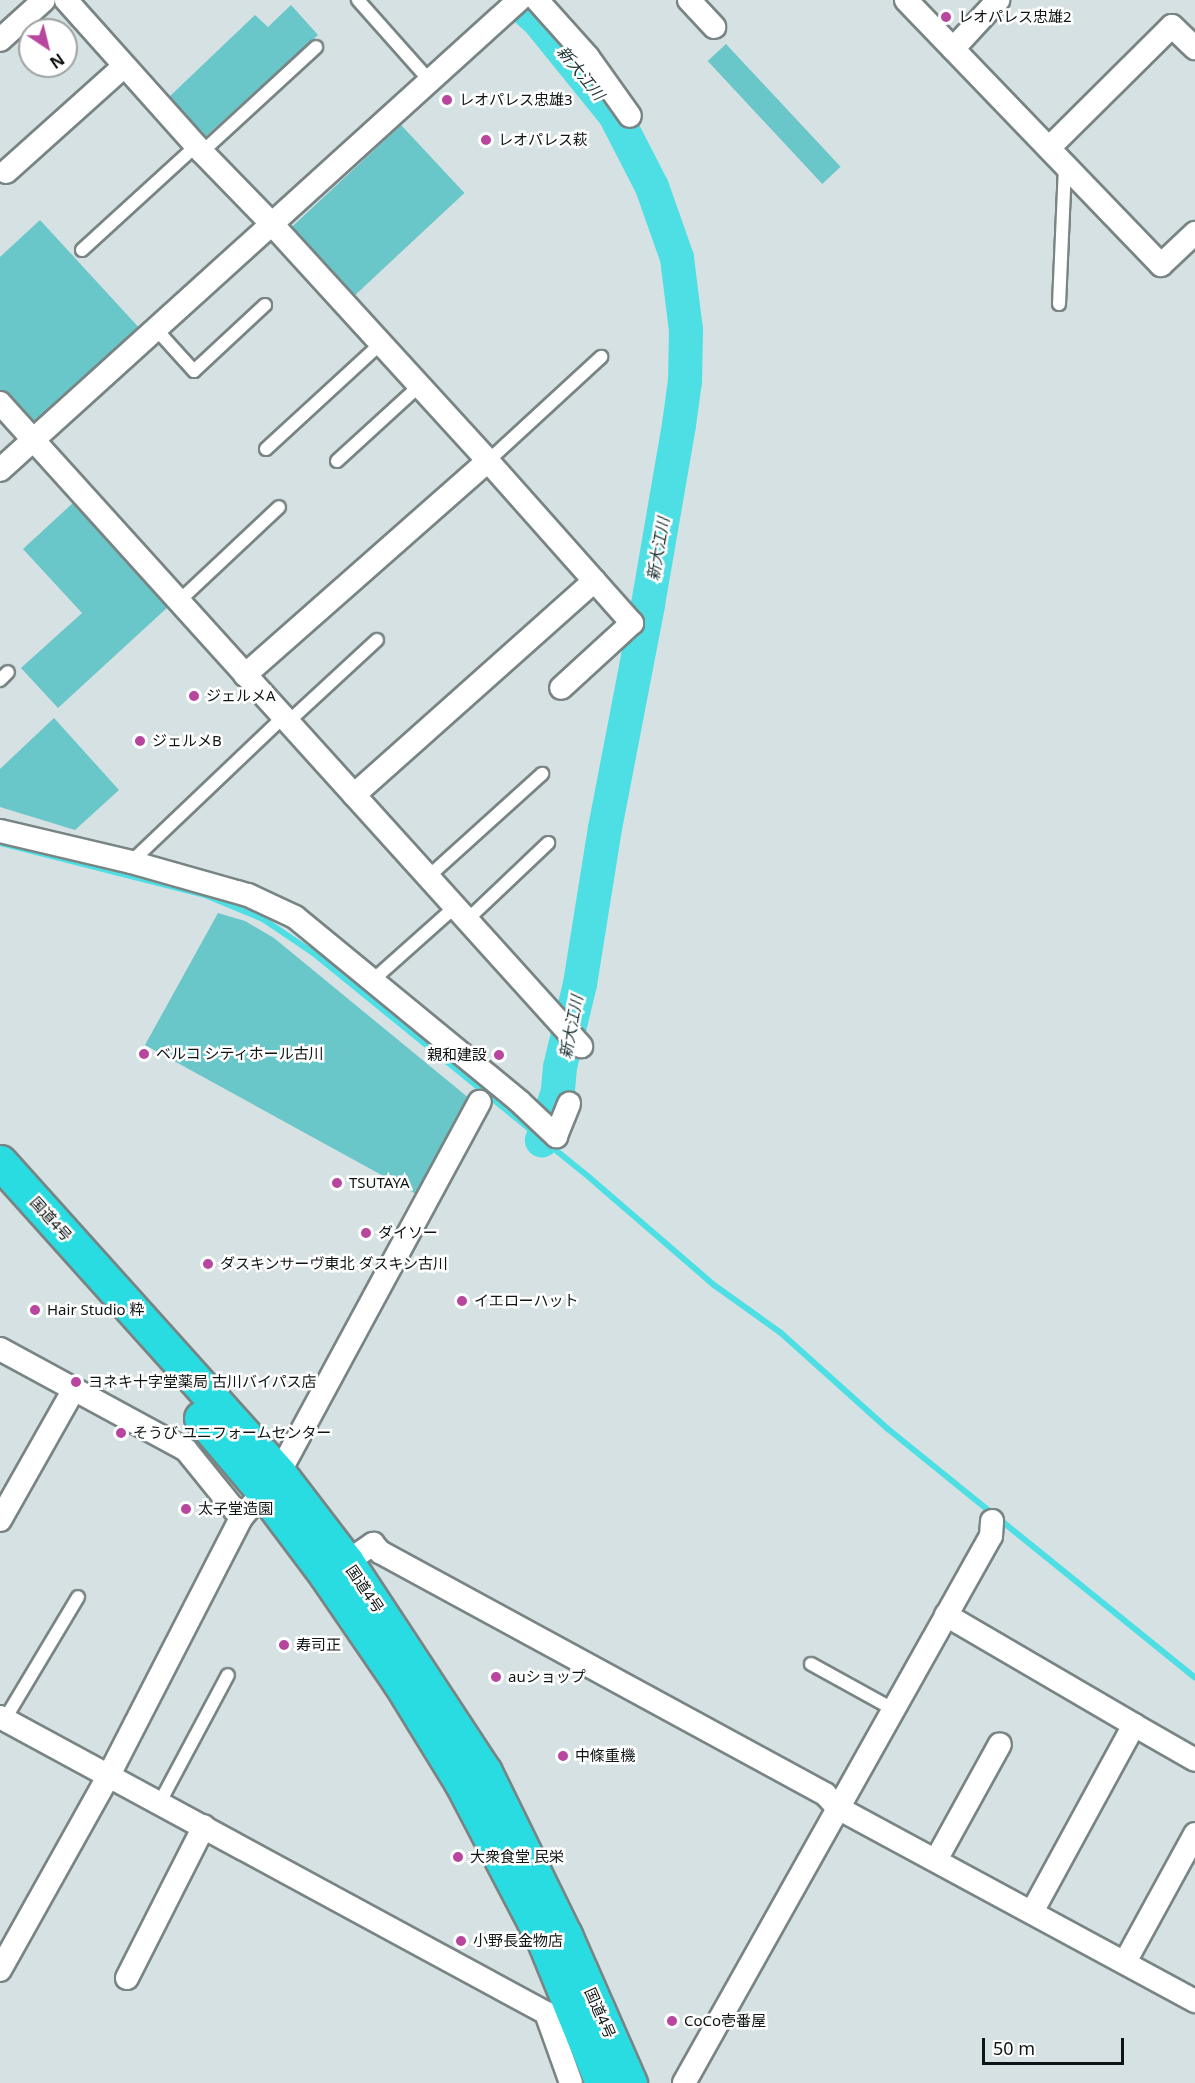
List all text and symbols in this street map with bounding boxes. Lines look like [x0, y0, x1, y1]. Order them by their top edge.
place label: レオパレス忠雄2 [958, 8, 1072, 26]
marker: レオパレス忠雄2 [939, 10, 953, 24]
north arrow [18, 18, 78, 78]
water label: 新大江川 [553, 42, 609, 104]
text: N [46, 48, 69, 74]
place label: レオパレス忠雄3 [459, 91, 573, 109]
marker: レオパレス忠雄3 [440, 93, 454, 107]
place label: レオパレス萩 [498, 131, 588, 149]
marker: レオパレス萩 [479, 133, 493, 147]
water label: 新大江川 [643, 516, 673, 582]
place label: ジェルメA [206, 687, 276, 705]
marker: ジェルメA [187, 689, 201, 703]
place label: ジェルメB [152, 732, 222, 750]
marker: ジェルメB [133, 734, 147, 748]
water label: 新大江川 [555, 994, 587, 1060]
place label: ベルコ シティホール古川 [156, 1045, 325, 1063]
place label: 親和建設 [427, 1046, 487, 1064]
marker: ベルコ シティホール古川 [137, 1047, 151, 1061]
marker: 親和建設 [492, 1048, 506, 1062]
place label: TSUTAYA [349, 1174, 410, 1192]
marker: TSUTAYA [330, 1176, 344, 1190]
street label: 国道4号 [26, 1193, 76, 1245]
place label: ダイソー [378, 1224, 438, 1242]
marker: ダイソー [359, 1226, 373, 1240]
place label: ダスキンサーヴ東北 ダスキン古川 [220, 1255, 449, 1273]
marker: ダスキンサーヴ東北 ダスキン古川 [201, 1257, 215, 1271]
place label: イエローハット [474, 1292, 579, 1310]
marker: イエローハット [455, 1294, 469, 1308]
place label: Hair Studio 粋 [47, 1301, 144, 1319]
marker: Hair Studio 粋 [28, 1303, 42, 1317]
place label: ヨネキ十字堂薬局 古川バイパス店 [88, 1373, 317, 1391]
marker: ヨネキ十字堂薬局 古川バイパス店 [69, 1375, 83, 1389]
place label: そうび ユニフォームセンター [133, 1424, 332, 1442]
marker: そうび ユニフォームセンター [114, 1426, 128, 1440]
place label: 太子堂造園 [198, 1500, 273, 1518]
marker: 太子堂造園 [179, 1502, 193, 1516]
street label: 国道4号 [343, 1562, 387, 1616]
place label: 寿司正 [296, 1636, 341, 1654]
marker: 寿司正 [277, 1638, 291, 1652]
place label: auショップ [508, 1668, 586, 1686]
marker: auショップ [489, 1670, 503, 1684]
place label: 中條重機 [575, 1747, 635, 1765]
marker: 中條重機 [556, 1749, 570, 1763]
place label: 大衆食堂 民栄 [470, 1848, 564, 1866]
marker: 大衆食堂 民栄 [451, 1850, 465, 1864]
place label: 小野長金物店 [473, 1932, 563, 1950]
marker: 小野長金物店 [454, 1934, 468, 1948]
street label: 国道4号 [581, 1985, 619, 2041]
place label: CoCo壱番屋 [684, 2012, 766, 2030]
marker: CoCo壱番屋 [665, 2014, 679, 2028]
scale bar [985, 2026, 1128, 2064]
text: 50 m [993, 2036, 1035, 2060]

